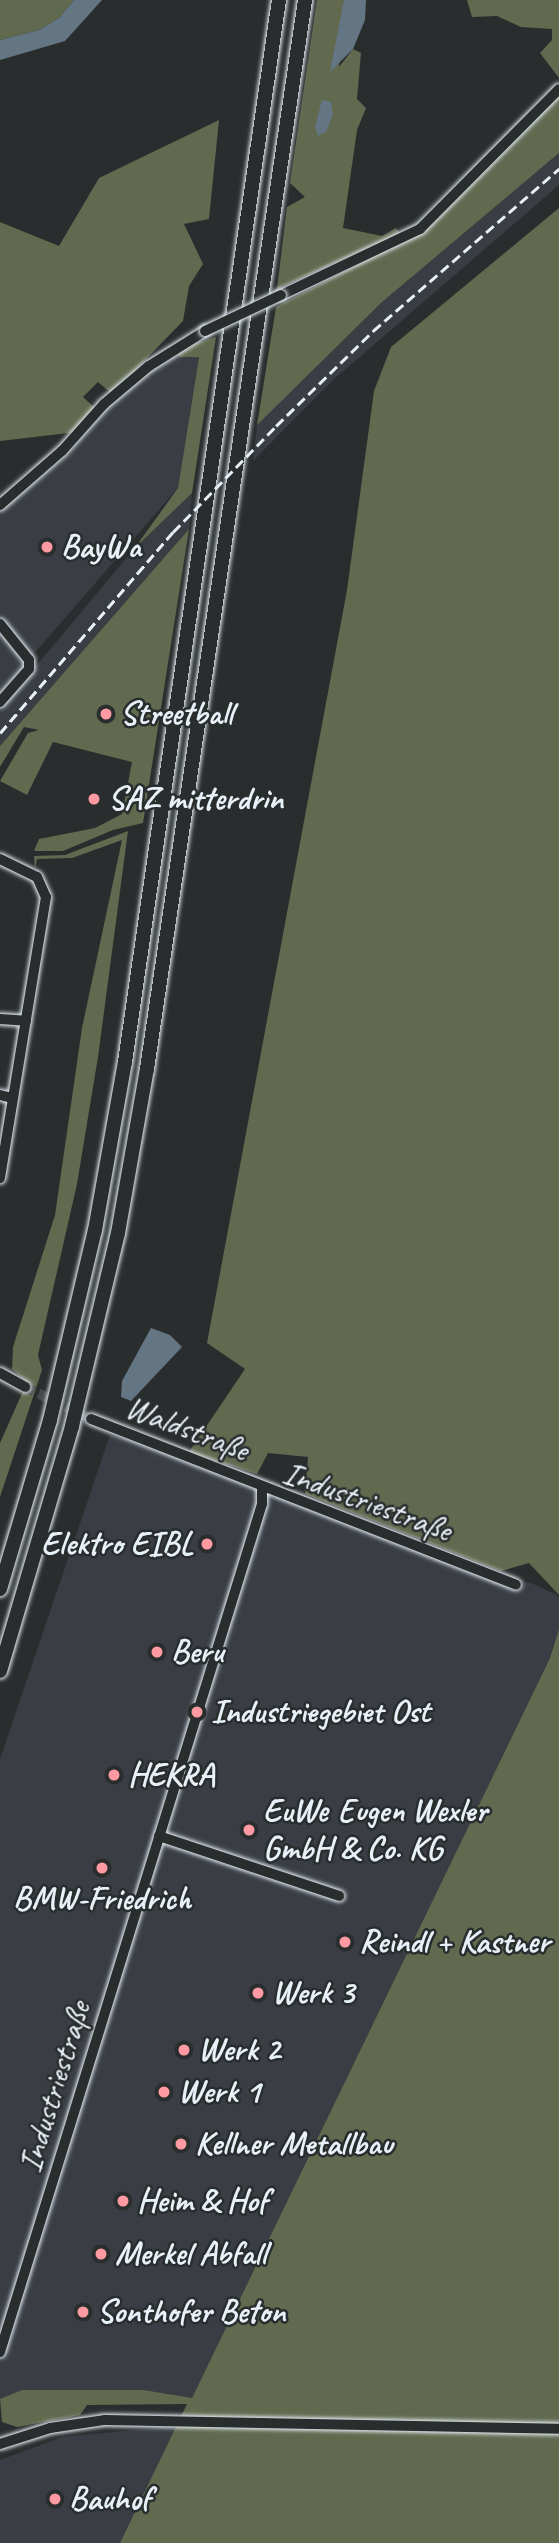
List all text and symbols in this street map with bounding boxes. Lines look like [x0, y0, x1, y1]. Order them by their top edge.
place label: BayWa [61, 527, 141, 567]
marker: BayWa [39, 539, 55, 555]
place label: Streetball [120, 694, 233, 734]
marker: Streetball [98, 706, 114, 722]
place label: SAZ mitterdrin [108, 779, 283, 819]
marker: SAZ mitterdrin [86, 791, 102, 807]
street label: Waldstraße [120, 1388, 254, 1470]
street label: Industriestraße [277, 1453, 457, 1551]
place label: Elektro EIBL [41, 1524, 193, 1564]
marker: Elektro EIBL [199, 1536, 215, 1552]
place label: Beru [171, 1632, 223, 1672]
marker: Beru [149, 1644, 165, 1660]
place label: Industriegebiet Ost [211, 1692, 430, 1732]
marker: Industriegebiet Ost [189, 1704, 205, 1720]
place label: HEKRA [128, 1755, 214, 1795]
marker: HEKRA [106, 1767, 122, 1783]
place label: EuWe Eugen Wexler GmbH & Co. KG [263, 1791, 487, 1869]
marker: EuWe Eugen Wexler GmbH & Co. KG [241, 1822, 257, 1838]
marker: BMW-Friedrich [94, 1860, 110, 1876]
place label: BMW-Friedrich [13, 1879, 191, 1919]
place label: Reindl + Kastner [359, 1922, 550, 1962]
marker: Reindl + Kastner [337, 1934, 353, 1950]
place label: Werk 3 [272, 1973, 354, 2013]
marker: Werk 3 [250, 1985, 266, 2001]
street label: Industriestraße [10, 1997, 100, 2177]
place label: Werk 2 [198, 2030, 280, 2070]
marker: Werk 2 [176, 2042, 192, 2058]
place label: Werk 1 [178, 2072, 260, 2112]
marker: Werk 1 [156, 2084, 172, 2100]
place label: Kellner Metallbau [195, 2124, 392, 2164]
marker: Kellner Metallbau [173, 2136, 189, 2152]
place label: Heim & Hof [137, 2181, 268, 2221]
marker: Heim & Hof [115, 2193, 131, 2209]
place label: Merkel Abfall [115, 2234, 267, 2274]
marker: Merkel Abfall [93, 2246, 109, 2262]
place label: Sonthofer Beton [97, 2292, 285, 2332]
marker: Sonthofer Beton [75, 2304, 91, 2320]
place label: Bauhof [69, 2479, 151, 2519]
marker: Bauhof [47, 2491, 63, 2507]

